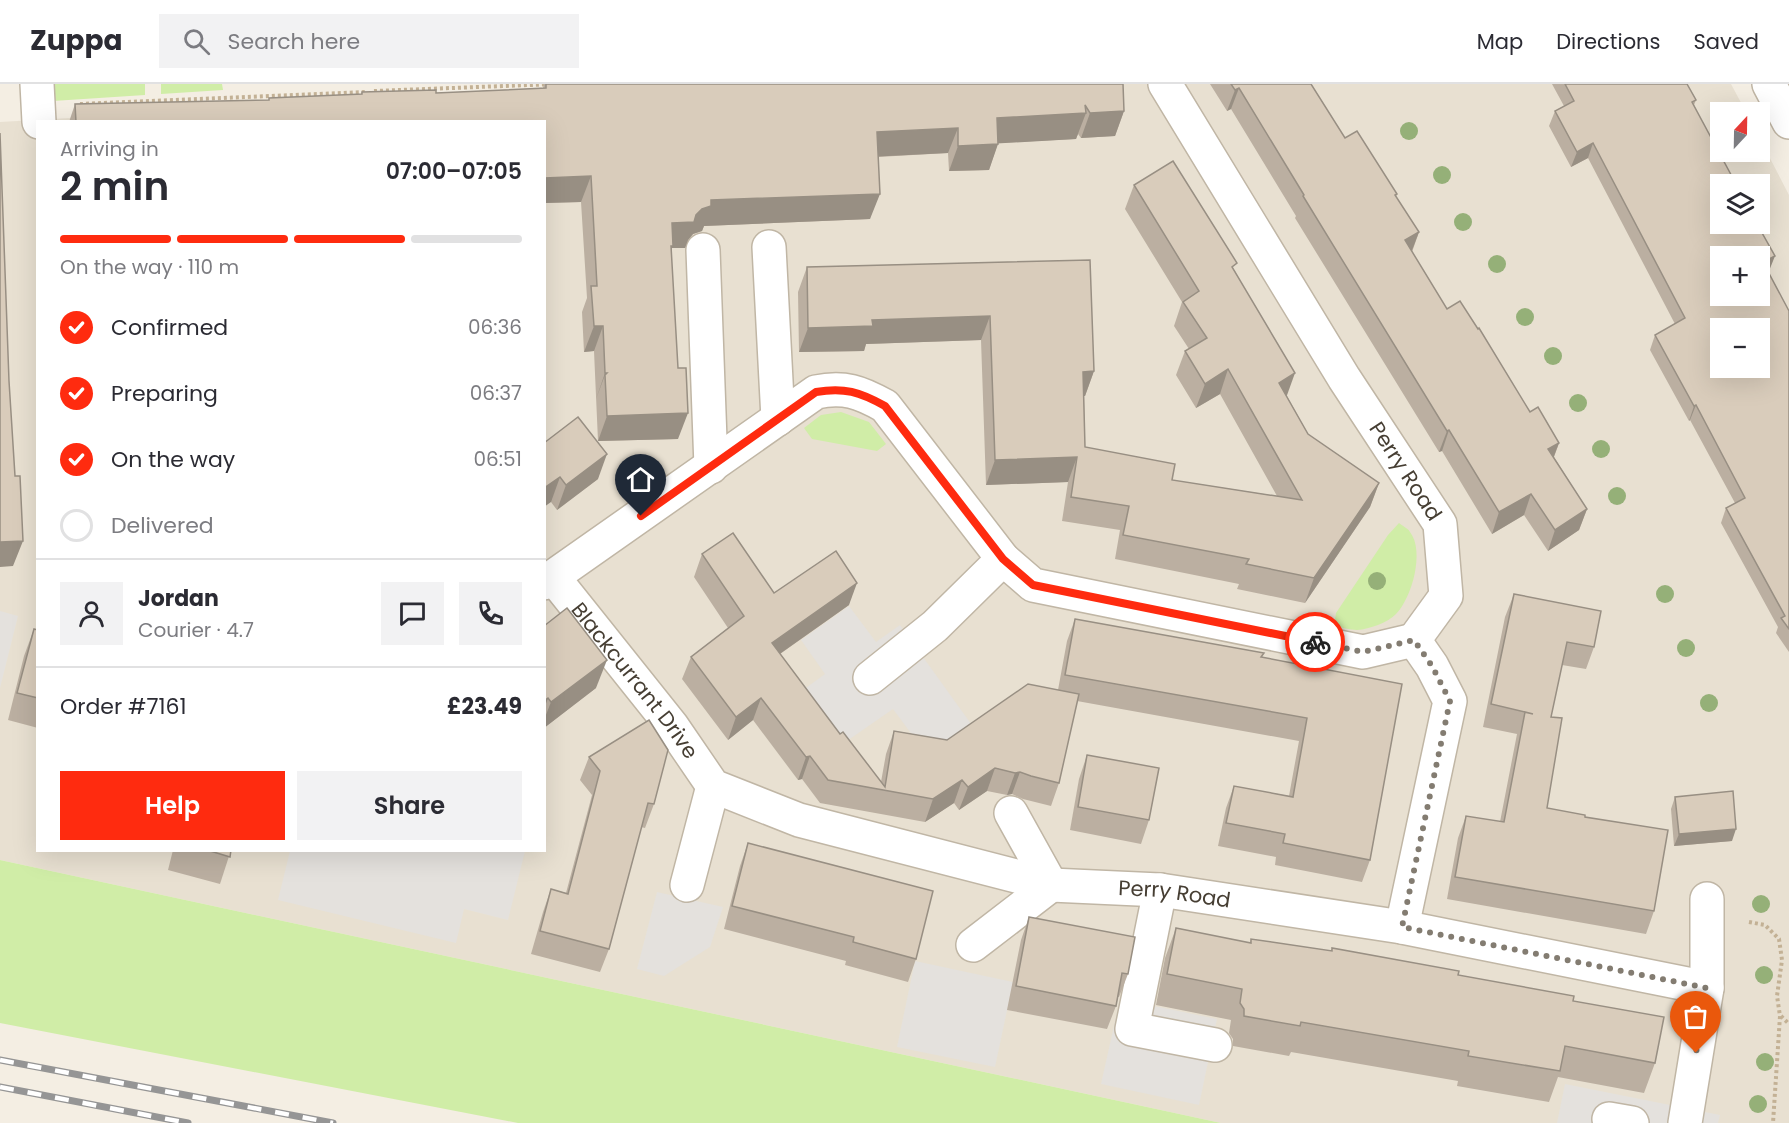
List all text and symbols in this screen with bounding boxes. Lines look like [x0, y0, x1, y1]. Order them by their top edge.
search box [159, 14, 579, 68]
text: Zuppa [30, 21, 123, 60]
icon: search [180, 25, 213, 58]
text: Search here [228, 26, 360, 57]
text: Map [1477, 27, 1523, 56]
text: Directions [1556, 27, 1660, 56]
text: Saved [1693, 27, 1759, 56]
north arrow [1710, 102, 1770, 162]
map controls [1710, 102, 1770, 378]
text: Arriving in [60, 135, 159, 163]
text: 07:00–07:05 [386, 156, 522, 187]
text: 2 min [60, 159, 169, 214]
button: layers [1710, 174, 1770, 234]
button: + [1710, 246, 1770, 306]
text: On the way · 110 m [60, 253, 239, 281]
icon: check [60, 311, 93, 344]
text: Confirmed [111, 312, 228, 343]
text: 06:36 [468, 313, 522, 341]
button: − [1710, 318, 1770, 378]
icon: check [60, 377, 93, 410]
text: Preparing [111, 378, 218, 409]
text: 06:37 [470, 379, 522, 407]
street label: Perry Road [1363, 416, 1449, 526]
icon: check [60, 443, 93, 476]
text: On the way [111, 444, 235, 475]
text: 06:51 [474, 445, 522, 473]
pin [615, 454, 666, 516]
icon: home [624, 463, 657, 496]
text: Delivered [111, 510, 214, 541]
button: person [60, 582, 123, 645]
button: chat [381, 582, 444, 645]
button: phone [459, 582, 522, 645]
text: Jordan [138, 583, 219, 614]
street label: Blackcurrant Drive [565, 596, 705, 764]
courier [1285, 612, 1345, 672]
text: Courier · 4.7 [138, 616, 254, 644]
icon: bike [1299, 626, 1332, 659]
text: Order #7161 [60, 691, 187, 722]
text: £23.49 [447, 691, 522, 722]
button: Help [60, 771, 285, 840]
button: Share [297, 771, 522, 840]
street label: Perry Road [1118, 873, 1233, 915]
pin [1670, 991, 1721, 1053]
icon: bag [1679, 1000, 1712, 1033]

